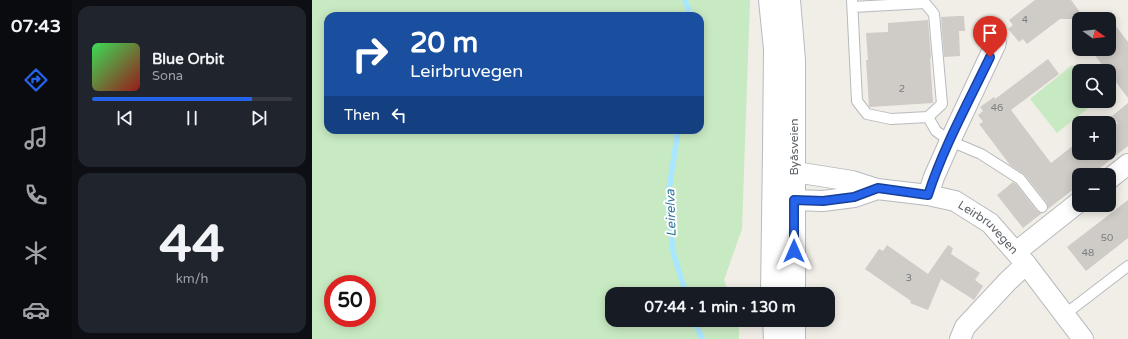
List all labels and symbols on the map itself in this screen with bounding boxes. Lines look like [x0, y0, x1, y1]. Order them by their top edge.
north arrow [1072, 12, 1116, 56]
house number: 4 [1022, 14, 1028, 26]
pin [973, 16, 1007, 57]
house number: 2 [899, 83, 905, 95]
house number: 46 [991, 102, 1003, 114]
street label: Byåsveien [787, 118, 801, 176]
water label: Leirelva [662, 188, 680, 237]
street label: Leirbruvegen [955, 198, 1021, 257]
position arrow [773, 230, 815, 272]
house number: 50 [1101, 232, 1113, 244]
house number: 48 [1082, 247, 1094, 259]
house number: 3 [906, 272, 912, 284]
speed limit sign: 50 [324, 275, 376, 327]

